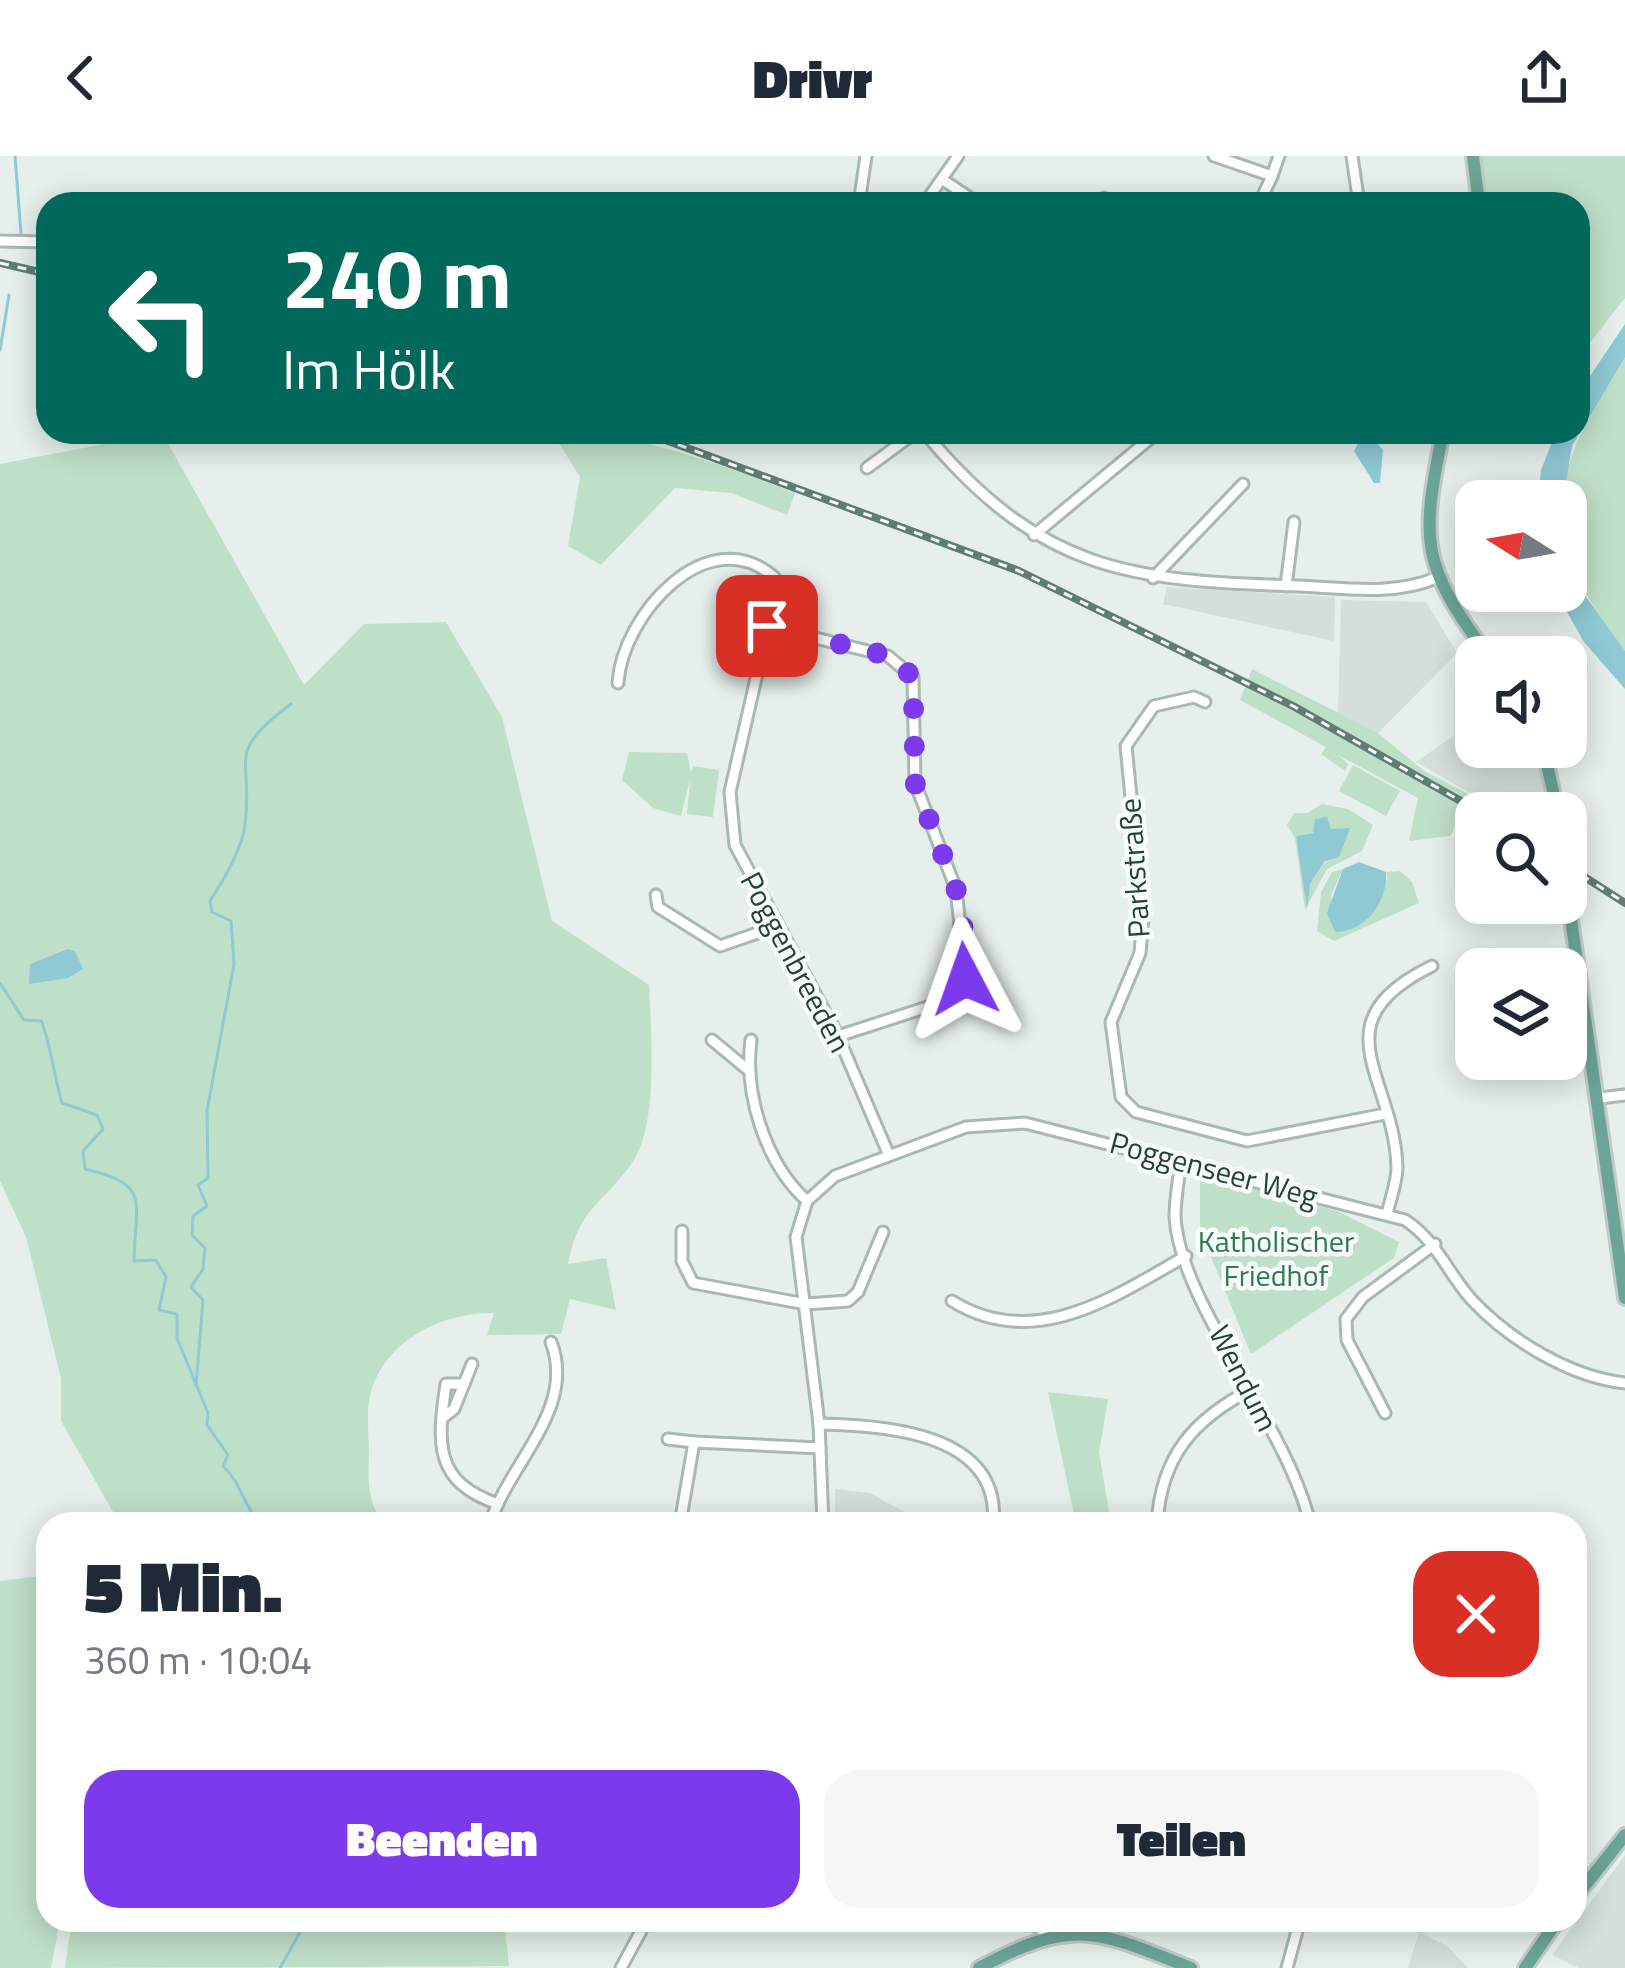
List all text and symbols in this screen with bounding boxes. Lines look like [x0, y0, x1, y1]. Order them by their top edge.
text: Drivr [753, 37, 872, 119]
icon: back [48, 45, 114, 111]
icon: share [1511, 45, 1577, 111]
text: 240 m [282, 213, 512, 341]
icon: left [84, 240, 240, 396]
text: Im Hölk [282, 328, 455, 410]
north arrow [1455, 480, 1587, 612]
map controls [1455, 480, 1587, 1080]
pin [716, 575, 818, 677]
icon: arrive [734, 593, 800, 659]
button: sound [1455, 636, 1587, 768]
button: search [1455, 792, 1587, 924]
street label: Parkstraße [1106, 797, 1162, 939]
street label: Poggenbreeden [729, 863, 863, 1061]
position arrow [902, 916, 1028, 1042]
button: layers [1455, 948, 1587, 1080]
street label: Poggenseer Weg [1105, 1119, 1323, 1219]
park label: Katholischer Friedhof [1198, 1218, 1354, 1298]
street label: Wendum [1198, 1317, 1290, 1439]
text: 5 Min. [84, 1530, 283, 1640]
button: close [1413, 1551, 1539, 1677]
text: 360 m · 10:04 [84, 1630, 312, 1689]
button: Beenden [84, 1770, 800, 1908]
button: Teilen [824, 1770, 1539, 1908]

